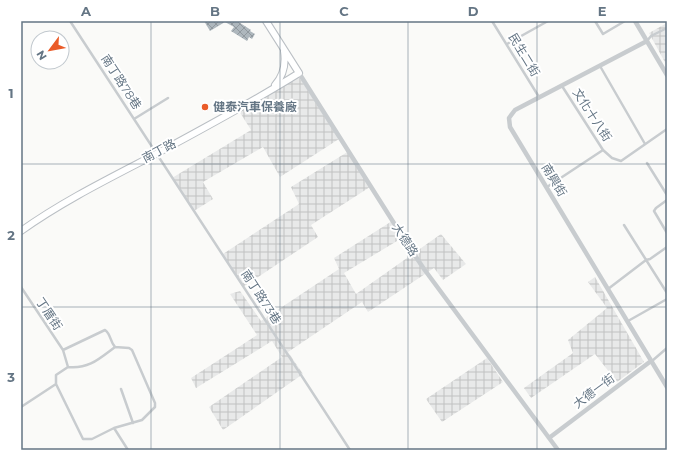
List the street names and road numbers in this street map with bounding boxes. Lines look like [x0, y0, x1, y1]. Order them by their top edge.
street label: 民生二街 [506, 30, 543, 79]
street label: 南丁路78巷 [98, 51, 145, 112]
street label: 文化十八街 [570, 85, 615, 144]
street label: 南丁路 [139, 135, 178, 166]
street label: 南興街 [539, 160, 570, 199]
street label: 大德路 [389, 221, 422, 259]
street label: 南丁路73巷 [238, 267, 285, 327]
street label: 丁厝街 [33, 295, 66, 333]
street label: 大德一街 [570, 370, 617, 411]

